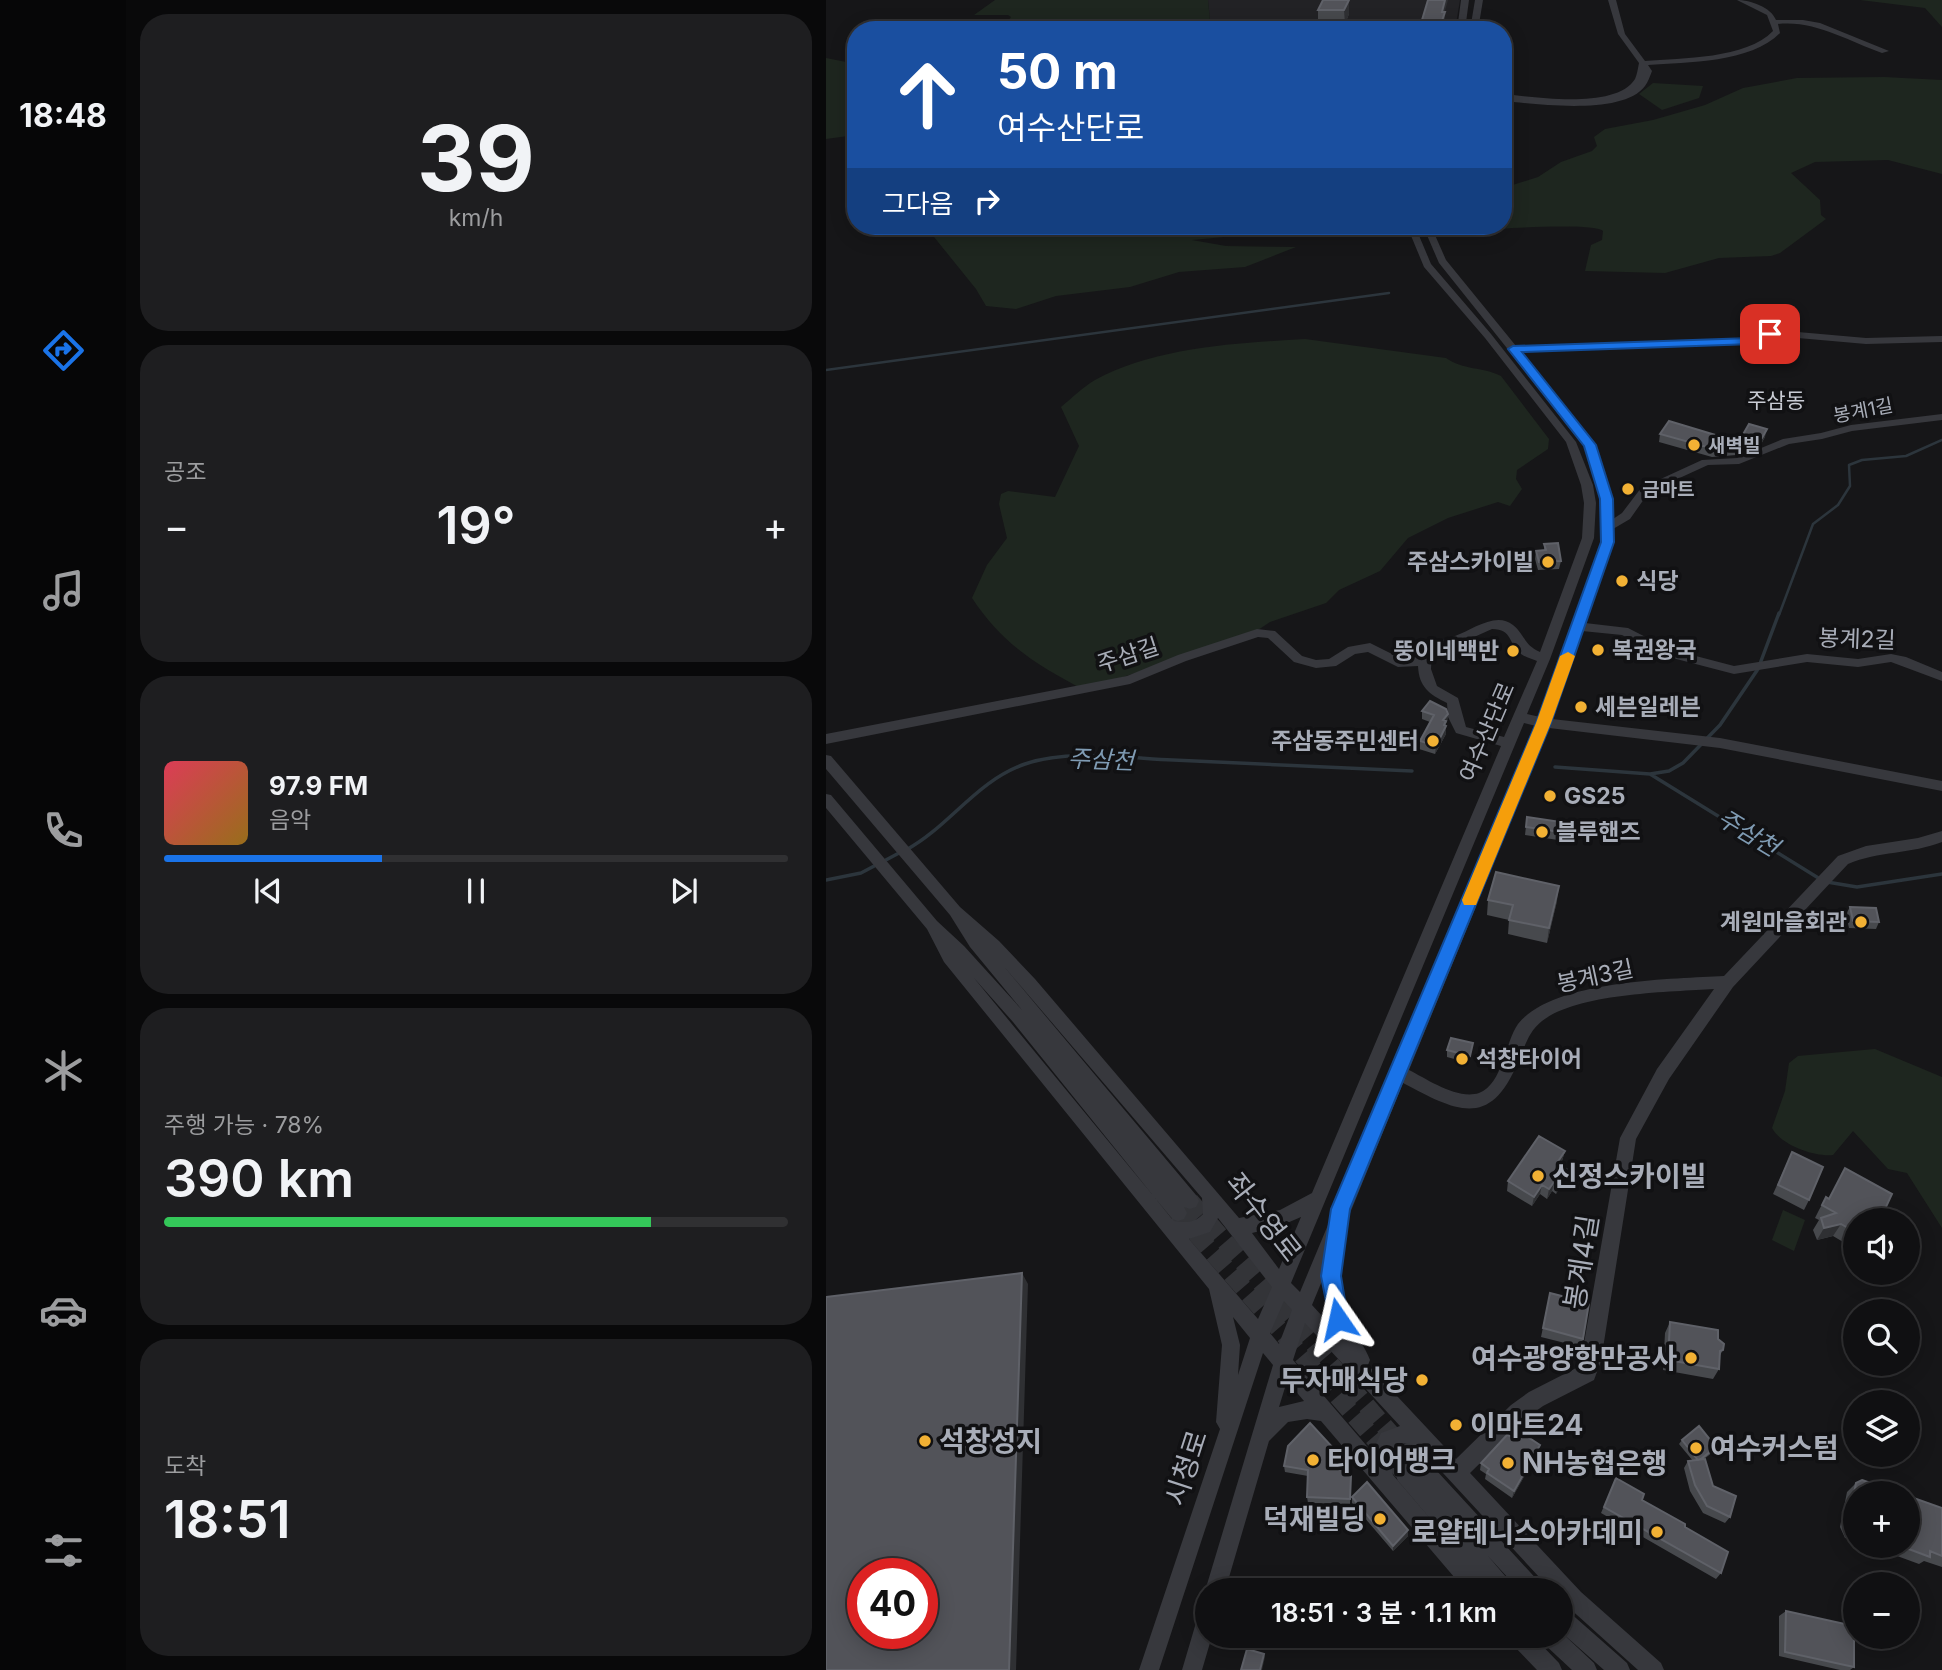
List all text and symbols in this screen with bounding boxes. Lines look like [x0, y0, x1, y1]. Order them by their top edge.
text: 50 m [997, 42, 1118, 101]
icon: ahead [882, 49, 973, 140]
text: 18:48 [19, 96, 107, 135]
text: 39 [417, 103, 535, 213]
text: 여수산단로 [997, 108, 1144, 147]
icon: right [968, 182, 1006, 220]
text: 그다음 [882, 188, 954, 219]
text: km/h [449, 204, 503, 232]
pin [1740, 304, 1800, 364]
icon: arrive [1751, 315, 1789, 353]
icon: directions [39, 326, 88, 375]
district label: 주삼동 [1747, 388, 1805, 413]
street label: 봉계1길 [1831, 393, 1895, 428]
place label: 새벽빌 [1708, 434, 1760, 457]
marker: 새벽빌 [1686, 437, 1702, 453]
text: 공조 [164, 458, 206, 486]
place label: 금마트 [1642, 478, 1694, 501]
marker: 금마트 [1620, 481, 1636, 497]
text: 19° [436, 494, 516, 557]
text: − [164, 503, 189, 549]
text: + [763, 503, 788, 549]
place label: 주삼스카이빌 [1407, 548, 1534, 576]
marker: 주삼스카이빌 [1540, 554, 1556, 570]
icon: music [39, 566, 88, 615]
place label: 식당 [1636, 567, 1678, 595]
marker: 식당 [1614, 573, 1630, 589]
street label: 봉계2길 [1818, 624, 1896, 654]
street label: 주삼길 [1093, 632, 1163, 678]
place label: 복권왕국 [1612, 636, 1697, 664]
place label: 뚱이네백반 [1393, 637, 1499, 665]
marker: 복권왕국 [1590, 642, 1606, 658]
marker: 뚱이네백반 [1505, 643, 1521, 659]
street label: 여수산단로 [1453, 678, 1521, 786]
place label: 세븐일레븐 [1595, 693, 1701, 721]
marker: 세븐일레븐 [1573, 699, 1589, 715]
place label: 주삼동주민센터 [1271, 727, 1419, 755]
marker: 주삼동주민센터 [1425, 733, 1441, 749]
water label: 주삼천 [1067, 744, 1138, 775]
text: 97.9 FM [269, 770, 368, 801]
place label: GS25 [1564, 782, 1626, 810]
marker: GS25 [1542, 788, 1558, 804]
water label: 주삼천 [1712, 803, 1787, 864]
icon: phone [39, 806, 88, 855]
text: 음악 [269, 806, 311, 834]
place label: 블루핸즈 [1556, 818, 1641, 846]
marker: 블루핸즈 [1534, 824, 1550, 840]
icon: previous [249, 872, 287, 910]
icon: pause [457, 872, 495, 910]
icon: next [665, 872, 703, 910]
place label: 계원마을회관 [1720, 908, 1847, 936]
marker: 계원마을회관 [1853, 914, 1869, 930]
street label: 봉계3길 [1554, 954, 1636, 998]
place label: 석창타이어 [1476, 1045, 1582, 1073]
icon: climate [39, 1046, 88, 1095]
marker: 석창타이어 [1454, 1051, 1470, 1067]
text: 주행 가능 · 78% [164, 1111, 324, 1139]
text: 390 km [164, 1147, 354, 1210]
place label: 신정스카이빌 [1552, 1159, 1707, 1193]
street label: 좌수영로 [1219, 1166, 1309, 1268]
marker: 신정스카이빌 [1530, 1168, 1546, 1184]
map controls [1843, 1208, 1920, 1649]
button: sound [1843, 1208, 1920, 1285]
street label: 봉계4길 [1557, 1212, 1605, 1312]
position arrow [1301, 1282, 1375, 1356]
icon: car [39, 1286, 88, 1335]
button: search [1843, 1299, 1920, 1376]
place label: 여수광양항만공사 [1471, 1341, 1677, 1375]
marker: 여수광양항만공사 [1683, 1350, 1699, 1366]
place label: 두자매식당 [1279, 1363, 1408, 1397]
marker: 두자매식당 [1414, 1372, 1430, 1388]
button: layers [1843, 1390, 1920, 1467]
place label: 이마트24 [1470, 1408, 1583, 1442]
marker: 이마트24 [1448, 1417, 1464, 1433]
place label: 석창성지 [939, 1424, 1042, 1458]
street label: 시청로 [1158, 1426, 1214, 1510]
place label: 여수커스텀 [1710, 1431, 1839, 1465]
marker: 석창성지 [917, 1433, 933, 1449]
marker: 여수커스텀 [1688, 1440, 1704, 1456]
place label: 타이어뱅크 [1327, 1443, 1456, 1477]
place label: NH농협은행 [1522, 1446, 1667, 1480]
text: 도착 [164, 1452, 206, 1480]
marker: 타이어뱅크 [1305, 1452, 1321, 1468]
marker: NH농협은행 [1500, 1455, 1516, 1471]
button: + [1843, 1481, 1920, 1558]
text: 18:51 [164, 1488, 291, 1551]
place label: 덕재빌딩 [1263, 1502, 1366, 1536]
marker: 덕재빌딩 [1372, 1511, 1388, 1527]
place label: 로얄테니스아카데미 [1411, 1515, 1643, 1549]
marker: 로얄테니스아카데미 [1649, 1524, 1665, 1540]
icon: filters [39, 1526, 88, 1575]
speed limit sign: 40 [847, 1558, 938, 1649]
button: − [1843, 1572, 1920, 1649]
text: 18:51 · 3 분 · 1.1 km [1271, 1597, 1497, 1628]

